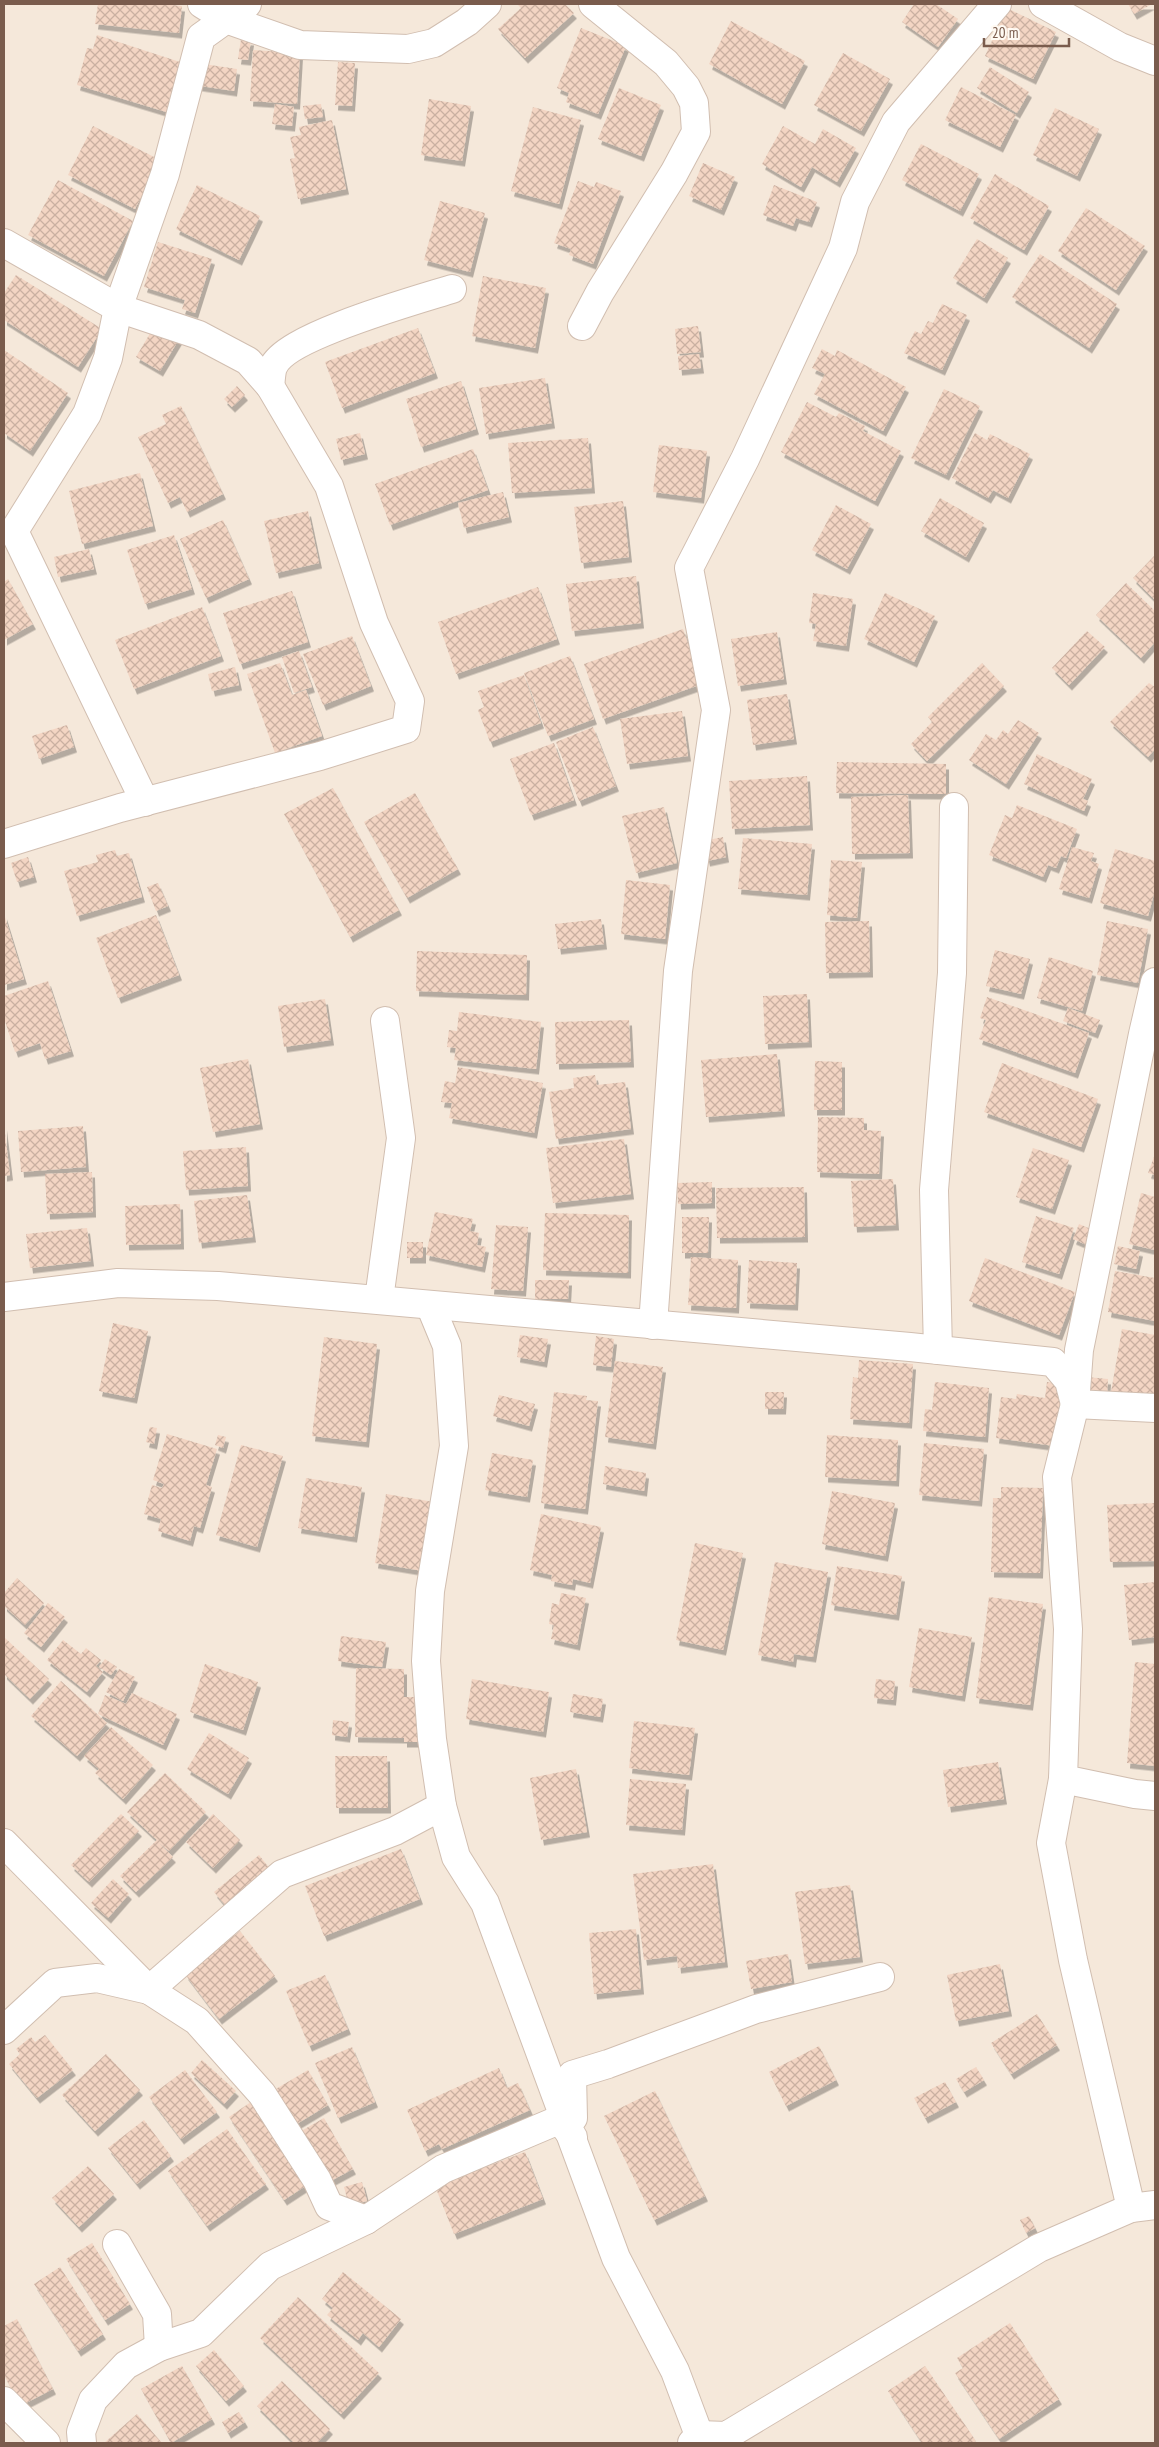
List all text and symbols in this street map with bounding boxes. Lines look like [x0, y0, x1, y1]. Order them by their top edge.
scale bar [984, 15, 1069, 47]
text: 20 m [992, 23, 1018, 42]

